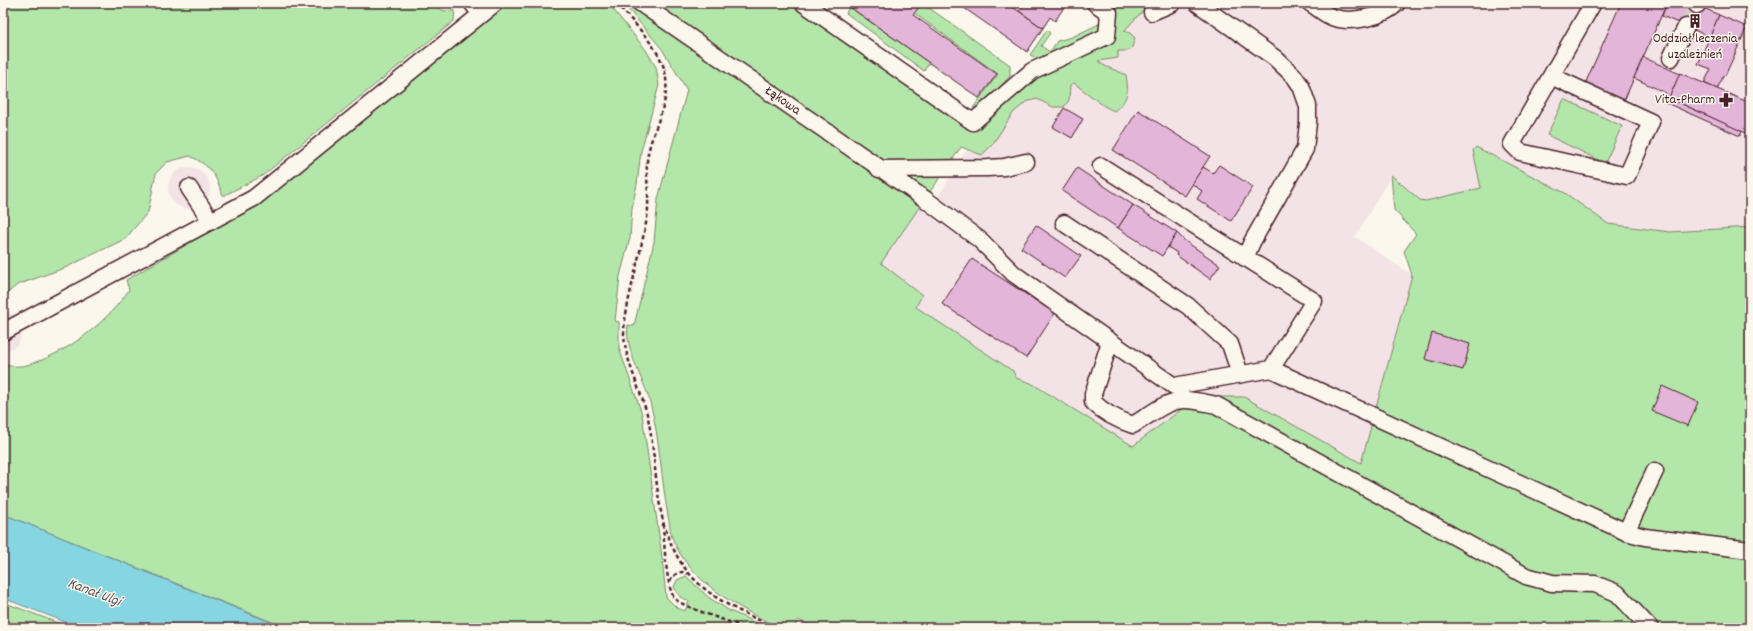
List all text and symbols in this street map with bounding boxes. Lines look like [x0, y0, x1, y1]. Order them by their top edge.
building icon: Oddział leczenia uzależnień [1687, 13, 1703, 29]
place label: Oddział leczenia uzależnień [1653, 29, 1738, 65]
street label: Łąkowa [760, 81, 805, 121]
place label: Vita-Pharm [1655, 90, 1715, 110]
pharmacy icon: Vita-Pharm [1718, 92, 1734, 108]
water label: Kanał Ulgi [64, 573, 126, 614]

